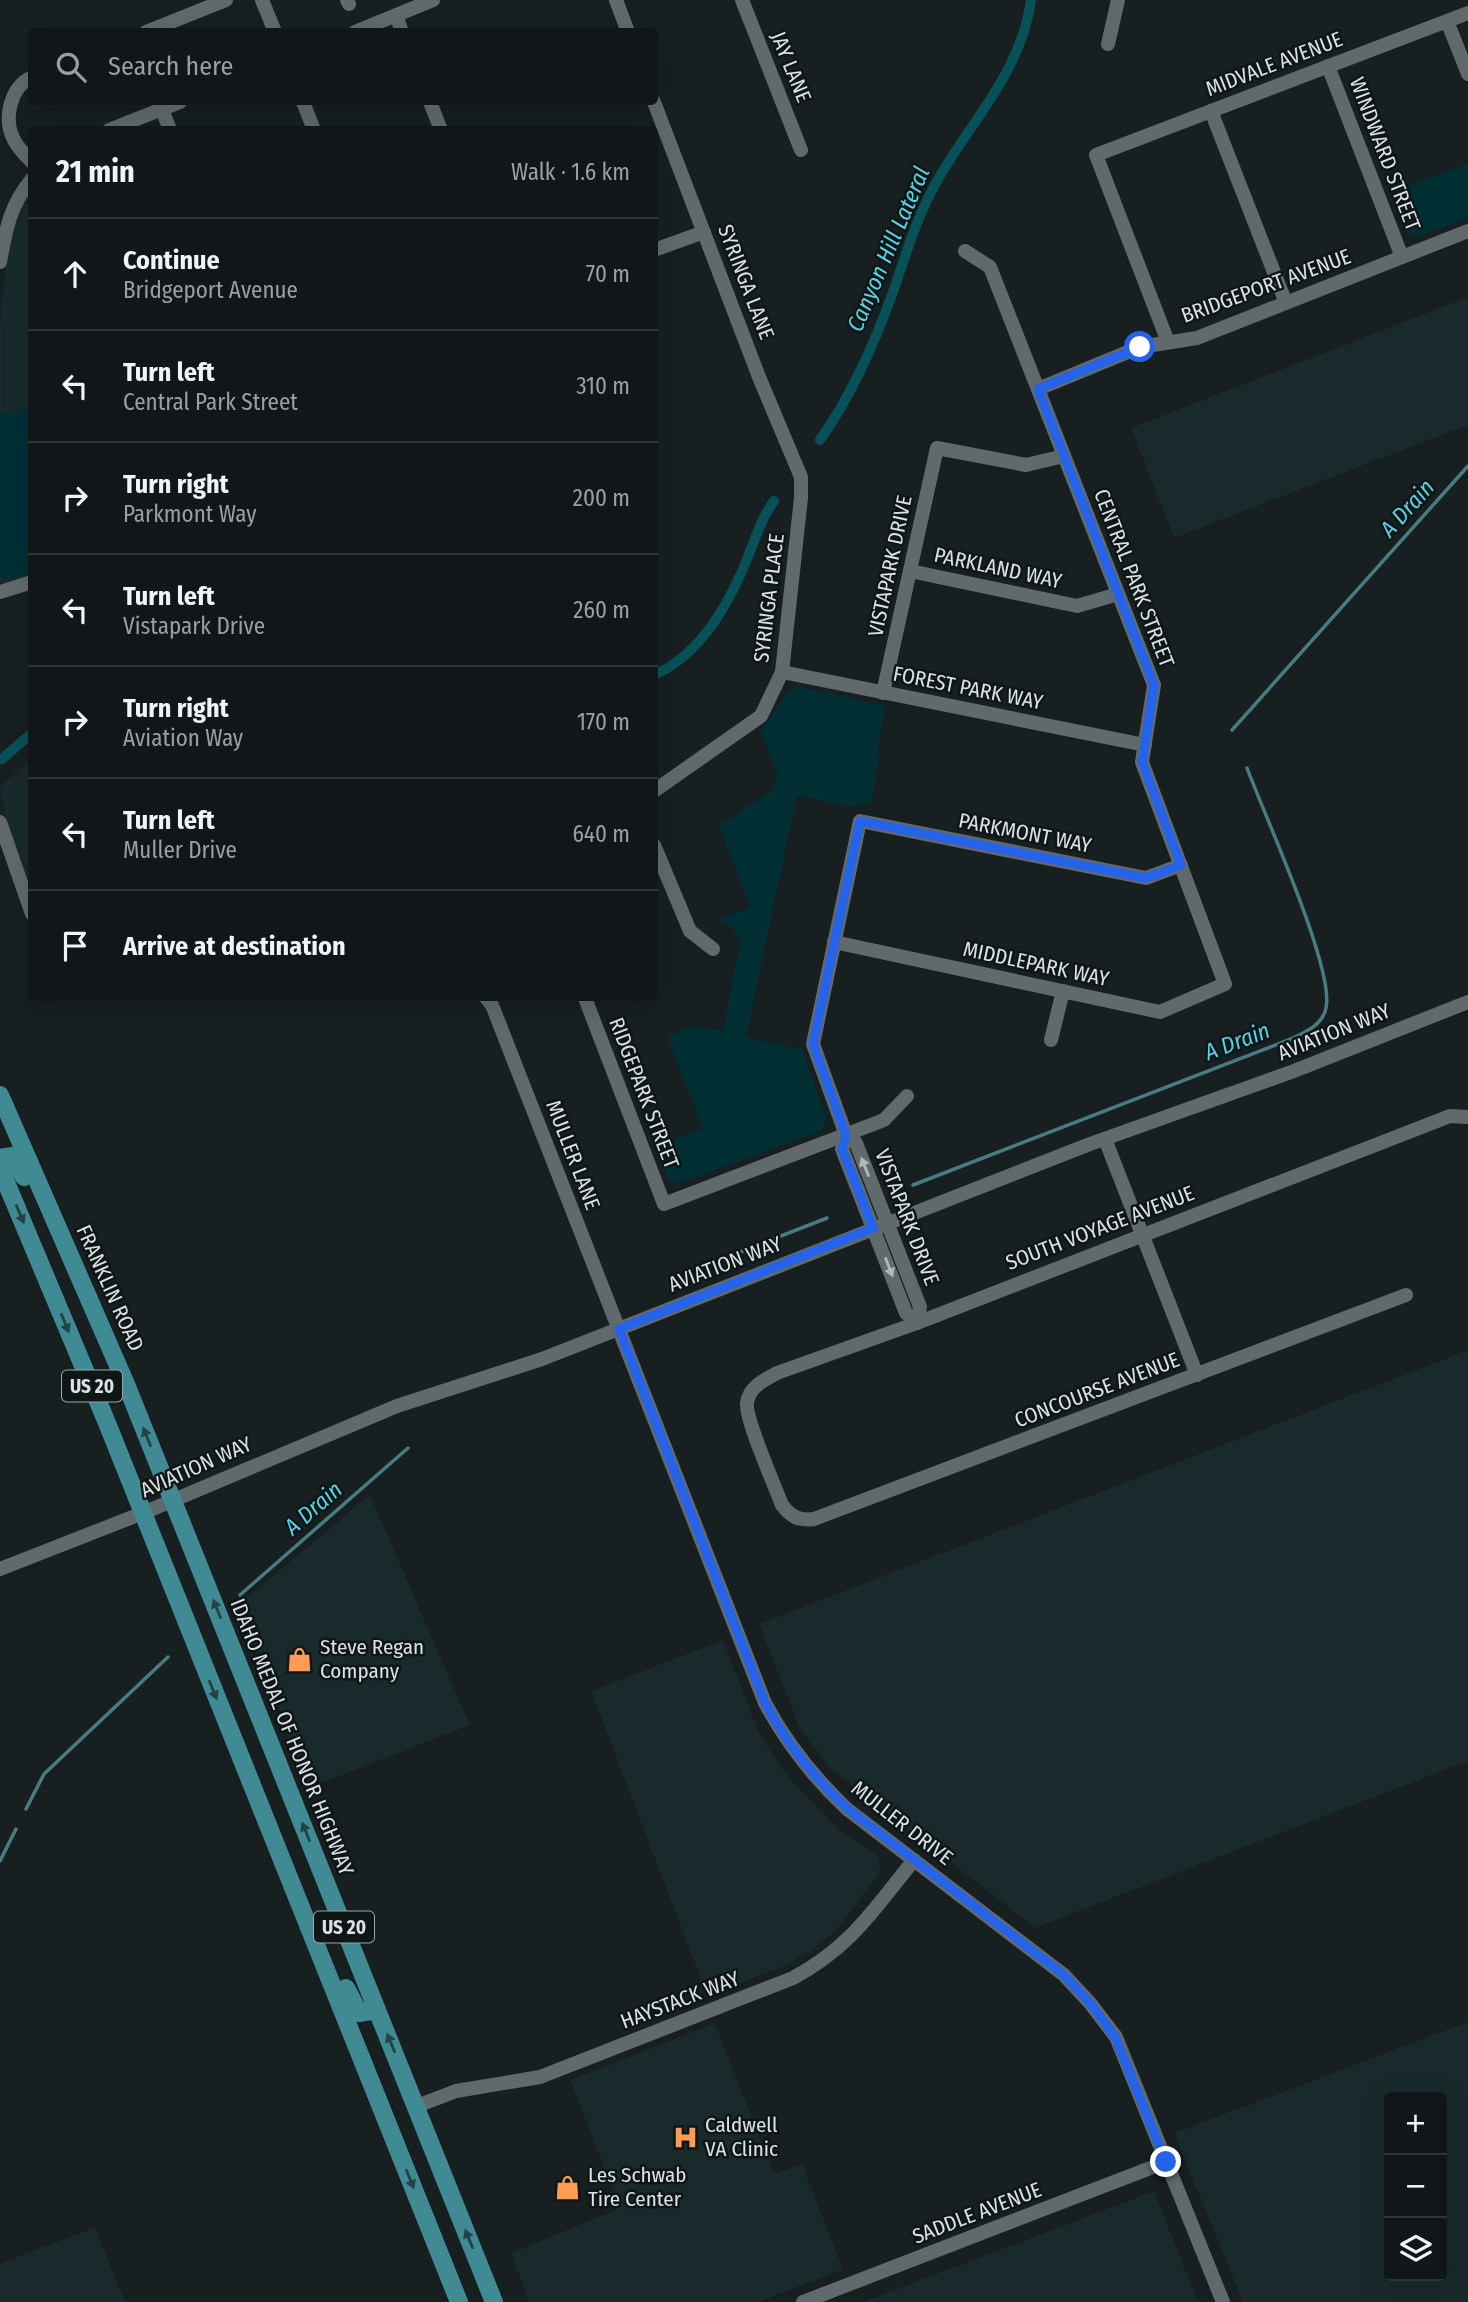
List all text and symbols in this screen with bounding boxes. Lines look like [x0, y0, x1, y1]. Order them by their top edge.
street label: MIDVALE AVENUE [1202, 26, 1346, 102]
search box [28, 28, 658, 105]
street label: JAY LANE [765, 28, 817, 106]
icon: search [52, 48, 90, 86]
text: Search here [108, 51, 233, 82]
street label: WINDWARD STREET [1344, 74, 1426, 235]
text: 21 min [56, 154, 135, 190]
text: Walk · 1.6 km [511, 158, 630, 186]
water label: Canyon Hill Lateral [841, 162, 935, 336]
street label: SYRINGA LANE [712, 221, 780, 343]
street label: BRIDGEPORT AVENUE [1178, 243, 1355, 329]
text: Continue [123, 245, 220, 276]
icon: ahead [56, 255, 94, 293]
text: 70 m [586, 260, 630, 288]
text: Bridgeport Avenue [123, 276, 298, 304]
route start [1124, 331, 1155, 362]
text: Turn left [123, 357, 215, 388]
icon: left [56, 367, 94, 405]
text: 310 m [576, 372, 630, 400]
text: Central Park Street [123, 388, 298, 416]
text: Turn right [123, 469, 229, 500]
water label: A Drain [1373, 473, 1440, 543]
icon: right [56, 479, 94, 517]
text: 200 m [573, 484, 630, 512]
street label: CENTRAL PARK STREET [1088, 485, 1180, 671]
street label: VISTAPARK DRIVE [862, 493, 918, 639]
text: Parkmont Way [123, 500, 256, 528]
street label: SYRINGA PLACE [748, 532, 790, 664]
street label: PARKLAND WAY [932, 542, 1065, 594]
text: Turn left [123, 581, 215, 612]
icon: left [56, 591, 94, 629]
text: 260 m [573, 596, 630, 624]
text: Vistapark Drive [123, 612, 265, 640]
street label: FOREST PARK WAY [891, 661, 1046, 715]
text: Turn right [123, 693, 229, 724]
icon: right [56, 703, 94, 741]
text: 170 m [577, 708, 630, 736]
text: Aviation Way [123, 724, 243, 752]
text: Turn left [123, 805, 215, 836]
street label: PARKMONT WAY [956, 807, 1094, 859]
icon: left [56, 815, 94, 853]
text: 640 m [572, 820, 630, 848]
text: Muller Drive [123, 836, 237, 864]
icon: arrive [56, 927, 94, 965]
text: Arrive at destination [123, 931, 346, 962]
street label: MIDDLEPARK WAY [961, 936, 1112, 992]
street label: AVIATION WAY [1274, 997, 1395, 1066]
street label: RIDGEPARK STREET [603, 1014, 685, 1173]
water label: A Drain [1199, 1016, 1274, 1067]
street label: MULLER LANE [540, 1097, 606, 1214]
street label: VISTAPARK DRIVE [869, 1145, 945, 1289]
one-way arrow [860, 1156, 871, 1177]
street label: SOUTH VOYAGE AVENUE [1002, 1180, 1198, 1276]
one-way arrow [14, 1204, 25, 1225]
street label: FRANKLIN ROAD [71, 1221, 149, 1355]
street label: AVIATION WAY [665, 1230, 786, 1298]
one-way arrow [883, 1257, 894, 1278]
one-way arrow [60, 1312, 71, 1333]
street label: CONCOURSE AVENUE [1011, 1347, 1183, 1433]
road number: US 20 [62, 1370, 122, 1402]
one-way arrow [142, 1427, 153, 1448]
street label: AVIATION WAY [136, 1431, 256, 1503]
water label: A Drain [277, 1475, 348, 1541]
street label: IDAHO MEDAL OF HONOR HIGHWAY [224, 1595, 360, 1880]
one-way arrow [211, 1599, 222, 1620]
place label: Steve Regan Company [320, 1634, 424, 1684]
shop icon: Steve Regan Company [286, 1645, 314, 1673]
one-way arrow [207, 1679, 218, 1700]
street label: MULLER DRIVE [846, 1775, 958, 1871]
one-way arrow [300, 1822, 312, 1842]
road number: US 20 [314, 1912, 374, 1942]
street label: HAYSTACK WAY [617, 1965, 744, 2035]
one-way arrow [385, 2033, 397, 2053]
map controls [1384, 2092, 1447, 2281]
button: + [1384, 2092, 1447, 2155]
place label: Caldwell VA Clinic [705, 2112, 778, 2162]
hospital icon: Caldwell VA Clinic [671, 2123, 699, 2151]
route end [1150, 2146, 1181, 2177]
button: − [1384, 2155, 1447, 2218]
place label: Les Schwab Tire Center [588, 2162, 687, 2212]
one-way arrow [404, 2169, 415, 2190]
shop icon: Les Schwab Tire Center [554, 2173, 582, 2201]
street label: SADDLE AVENUE [909, 2176, 1045, 2250]
button: layers [1384, 2218, 1447, 2281]
one-way arrow [463, 2228, 474, 2249]

